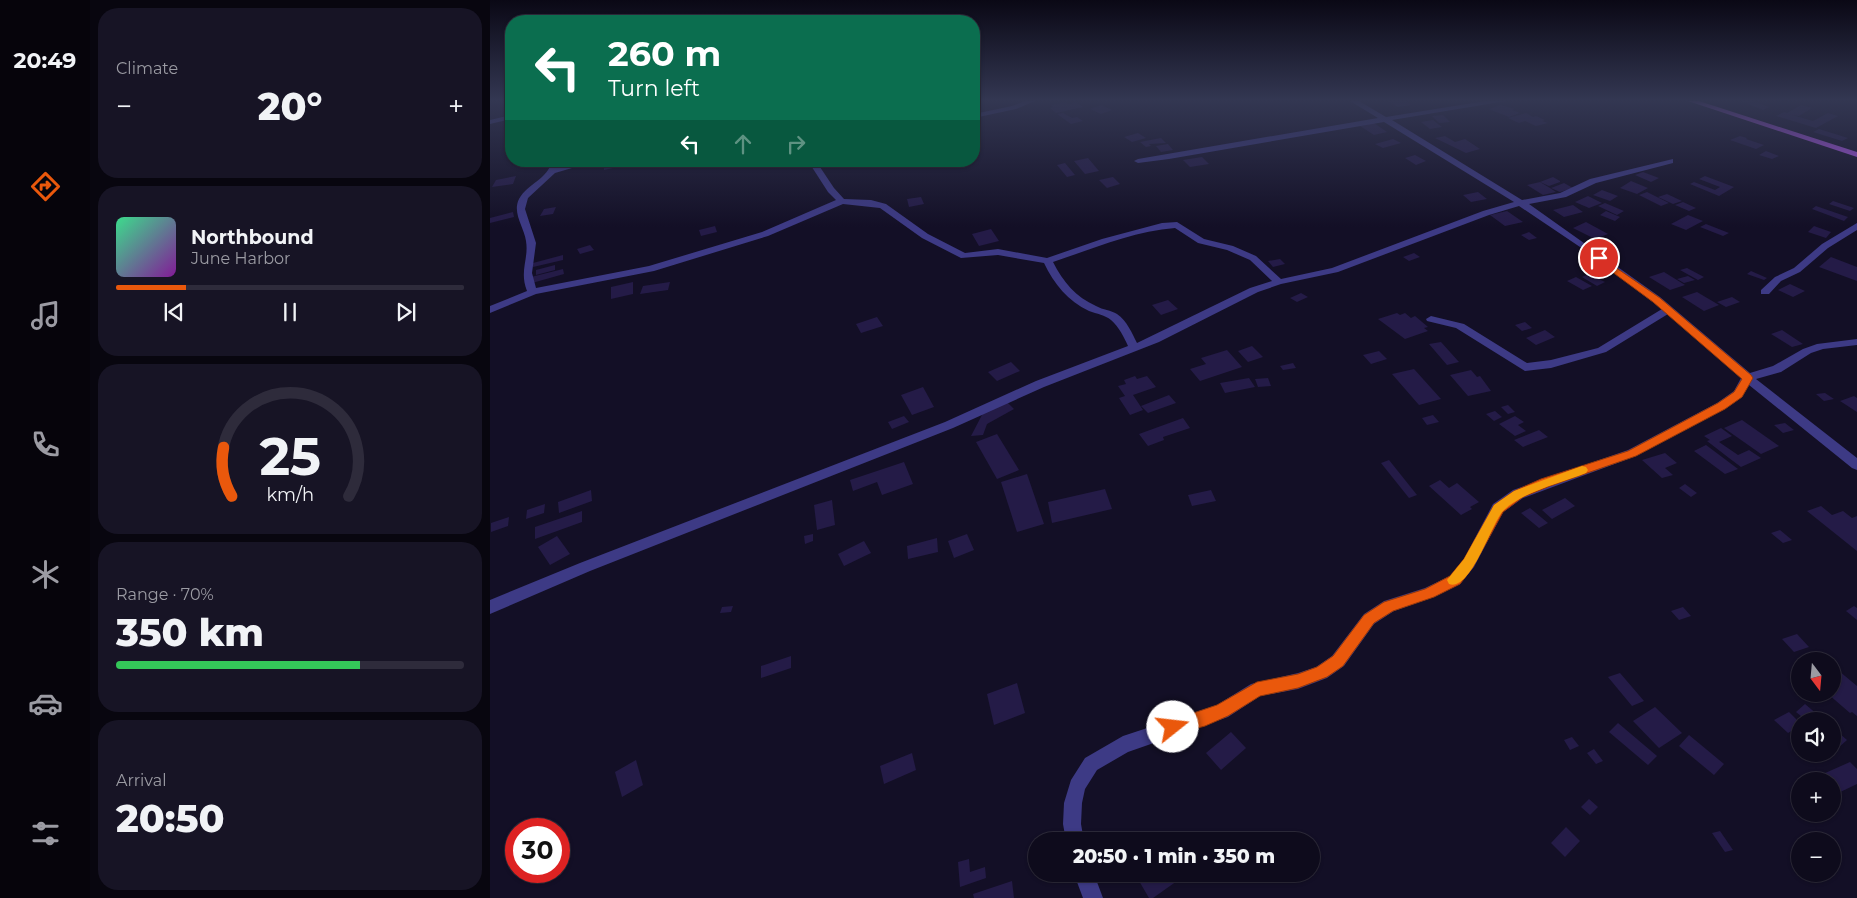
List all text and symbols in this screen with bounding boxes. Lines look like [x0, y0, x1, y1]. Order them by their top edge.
text: 260 m [608, 32, 721, 75]
icon: left [525, 35, 590, 100]
text: 20:49 [14, 47, 76, 74]
text: Climate [116, 59, 178, 78]
text: Turn left [608, 75, 700, 102]
text: 20° [258, 83, 322, 130]
text: − [116, 89, 132, 123]
text: + [448, 89, 464, 123]
icon: left [676, 130, 704, 158]
icon: ahead [729, 130, 757, 158]
icon: right [782, 130, 810, 158]
icon: directions [28, 169, 63, 204]
text: Northbound [191, 226, 314, 249]
pin [1578, 237, 1620, 279]
icon: arrive [1585, 244, 1613, 272]
text: June Harbor [191, 249, 290, 268]
icon: music [28, 298, 63, 333]
icon: previous [160, 298, 188, 326]
icon: pause [276, 298, 304, 326]
icon: next [392, 298, 420, 326]
text: 25 [259, 425, 321, 488]
icon: phone [28, 427, 63, 462]
text: km/h [266, 484, 314, 505]
icon: climate [28, 557, 63, 592]
text: Range · 70% [116, 585, 214, 604]
text: 350 km [116, 609, 264, 656]
north arrow [1791, 652, 1841, 702]
map controls [1791, 652, 1841, 882]
icon: car [28, 686, 63, 721]
position arrow [1146, 700, 1198, 752]
button: sound [1791, 712, 1841, 762]
text: Arrival [116, 771, 166, 790]
button: + [1791, 772, 1841, 822]
text: 20:50 [116, 795, 225, 842]
icon: filters [28, 816, 63, 851]
speed limit sign: 30 [505, 818, 570, 883]
button: − [1791, 832, 1841, 882]
text: 20:50 · 1 min · 350 m [1073, 845, 1275, 868]

